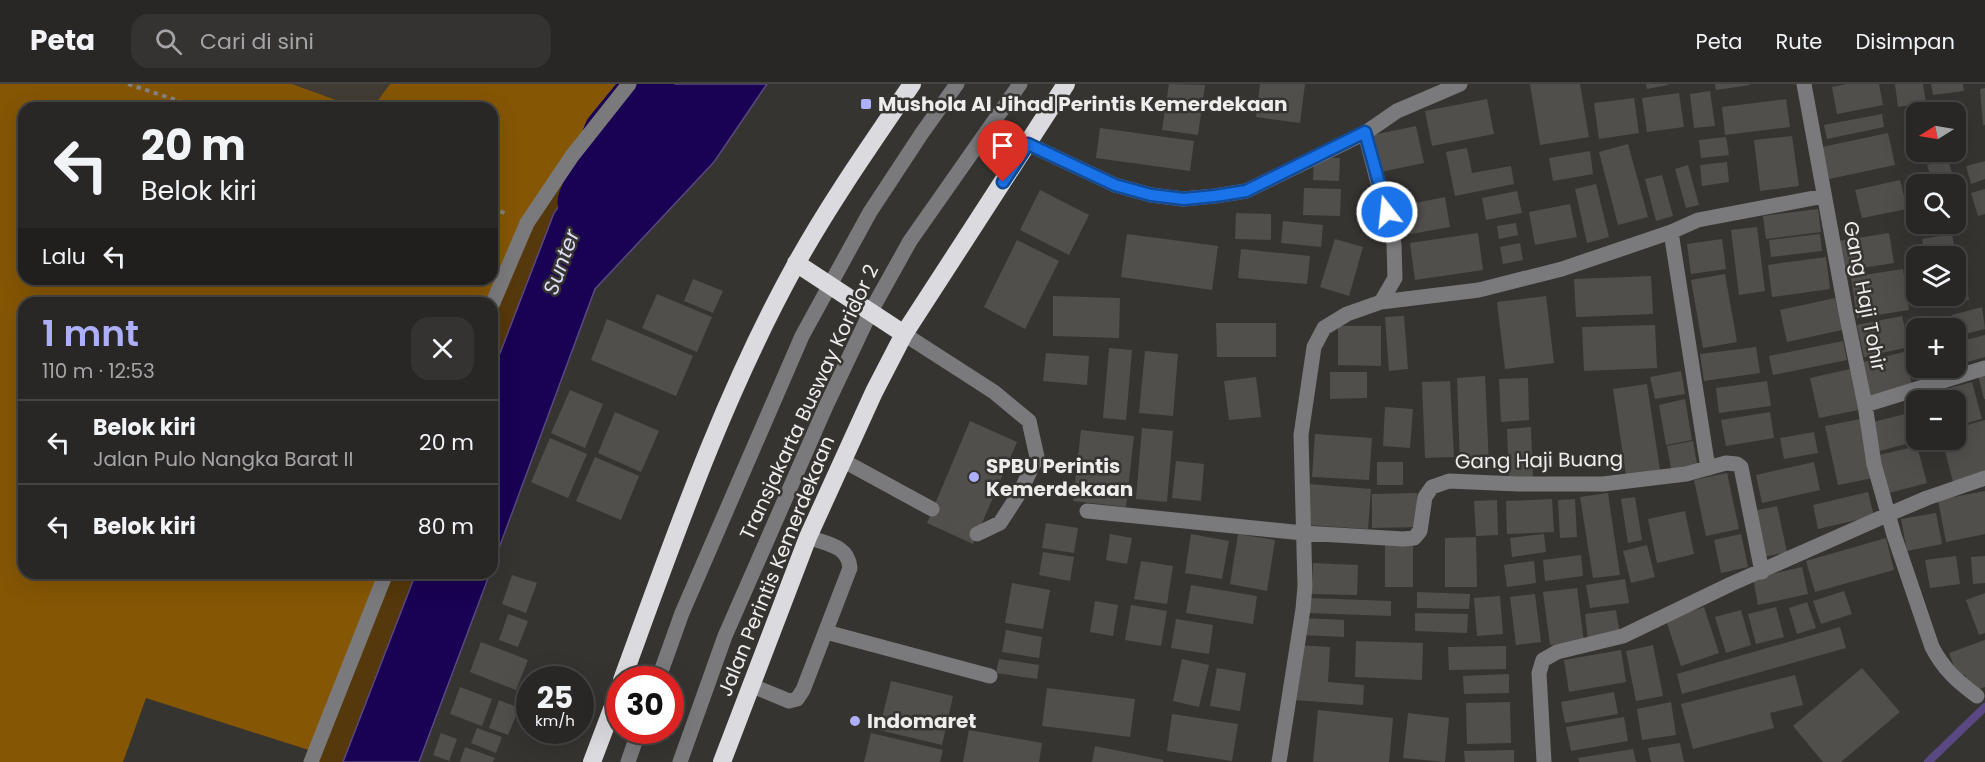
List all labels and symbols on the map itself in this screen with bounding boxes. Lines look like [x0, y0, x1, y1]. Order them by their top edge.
place label: Mushola Al Jihad Perintis Kemerdekaan [878, 90, 1288, 118]
marker: Mushola Al Jihad Perintis Kemerdekaan [859, 97, 873, 111]
north arrow [1906, 102, 1966, 162]
pin [977, 120, 1028, 182]
position arrow [1355, 180, 1419, 244]
street label: Gang Haji Tohir [1837, 219, 1893, 373]
water label: Sunter [536, 224, 587, 299]
street label: Transjakarta Busway Koridor 2 [733, 260, 885, 544]
street label: Jalan Perintis Kemerdekaan [711, 432, 841, 700]
street label: Gang Haji Buang [1455, 445, 1623, 475]
place label: SPBU Perintis Kemerdekaan [986, 452, 1133, 503]
marker: SPBU Perintis Kemerdekaan [967, 470, 981, 484]
speed limit sign: 30 [606, 666, 684, 744]
place label: Indomaret [867, 707, 976, 735]
marker: Indomaret [848, 714, 862, 728]

